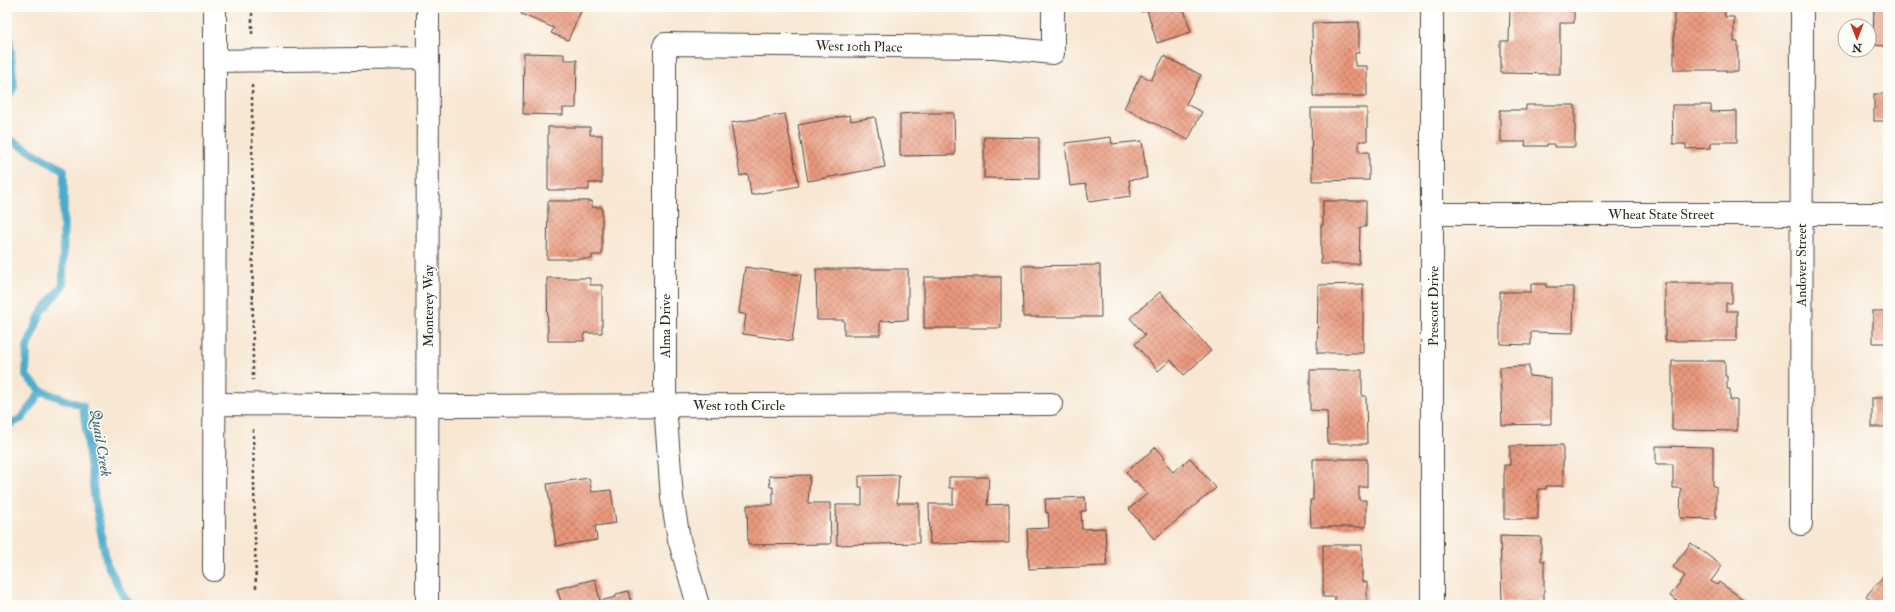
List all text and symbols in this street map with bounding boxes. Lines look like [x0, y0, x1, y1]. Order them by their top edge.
north arrow [1837, 18, 1877, 58]
street label: West 10th Place [814, 37, 903, 56]
text: N [1851, 41, 1863, 54]
street label: Wheat State Street [1607, 206, 1714, 223]
street label: Andover Street [1793, 223, 1810, 308]
street label: Monterey Way [420, 264, 438, 347]
street label: Prescott Drive [1425, 266, 1442, 346]
street label: Alma Drive [657, 294, 674, 359]
street label: West 10th Circle [692, 397, 785, 414]
water label: Quail Creek [86, 408, 115, 478]

